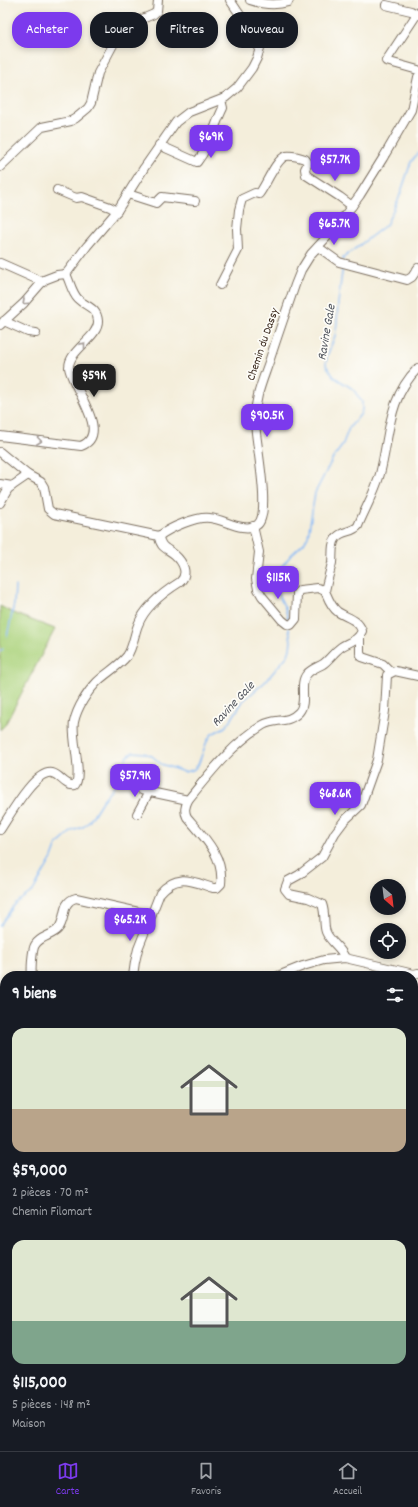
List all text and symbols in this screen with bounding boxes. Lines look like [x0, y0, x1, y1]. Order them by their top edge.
chip: Acheter [12, 12, 82, 48]
chip: Louer [90, 12, 148, 48]
chip: Filtres [156, 12, 218, 48]
chip: Nouveau [226, 12, 298, 48]
pin: $69K [187, 125, 235, 159]
text: $69K [199, 128, 223, 147]
pin: $57.7K [302, 148, 368, 182]
text: $57.7K [320, 151, 350, 170]
pin: $65.7K [301, 212, 367, 246]
text: $65.7K [318, 215, 350, 234]
one-way arrow [22, 297, 30, 305]
water label: Ravine Gale [313, 302, 342, 362]
street label: Chemin du Dassy [243, 305, 284, 383]
one-way arrow [78, 342, 85, 350]
pin: $59K [70, 364, 118, 398]
text: $59K [82, 367, 106, 386]
pin: $90.5K [234, 404, 300, 438]
text: $90.5K [250, 407, 284, 426]
one-way arrow [36, 436, 42, 445]
pin: $115K [250, 566, 306, 600]
text: $115K [266, 569, 290, 588]
water label: Ravine Gale [208, 677, 261, 732]
pin: $57.9K [102, 764, 168, 798]
text: $57.9K [119, 767, 151, 786]
pin: $68.6K [302, 782, 368, 816]
text: $68.6K [319, 785, 351, 804]
north arrow [370, 879, 406, 915]
map controls [370, 879, 406, 959]
pin: $65.2K [97, 908, 163, 942]
text: $65.2K [114, 911, 146, 930]
button: locate [370, 923, 406, 959]
text: 9 biens [12, 983, 57, 1007]
icon: filters [384, 984, 406, 1006]
icon: home [173, 1054, 245, 1126]
text: $59,000 [12, 1160, 67, 1184]
text: 2 pièces · 70 m² [12, 1184, 89, 1203]
text: Chemin Filomart [12, 1203, 92, 1222]
icon: home [173, 1266, 245, 1338]
text: $115,000 [12, 1372, 67, 1396]
text: 5 pièces · 148 m² [12, 1396, 90, 1415]
text: Maison [12, 1415, 45, 1434]
tab: Carte [56, 1460, 79, 1500]
tab: Favoris [191, 1460, 221, 1500]
tab: Accueil [333, 1460, 362, 1500]

